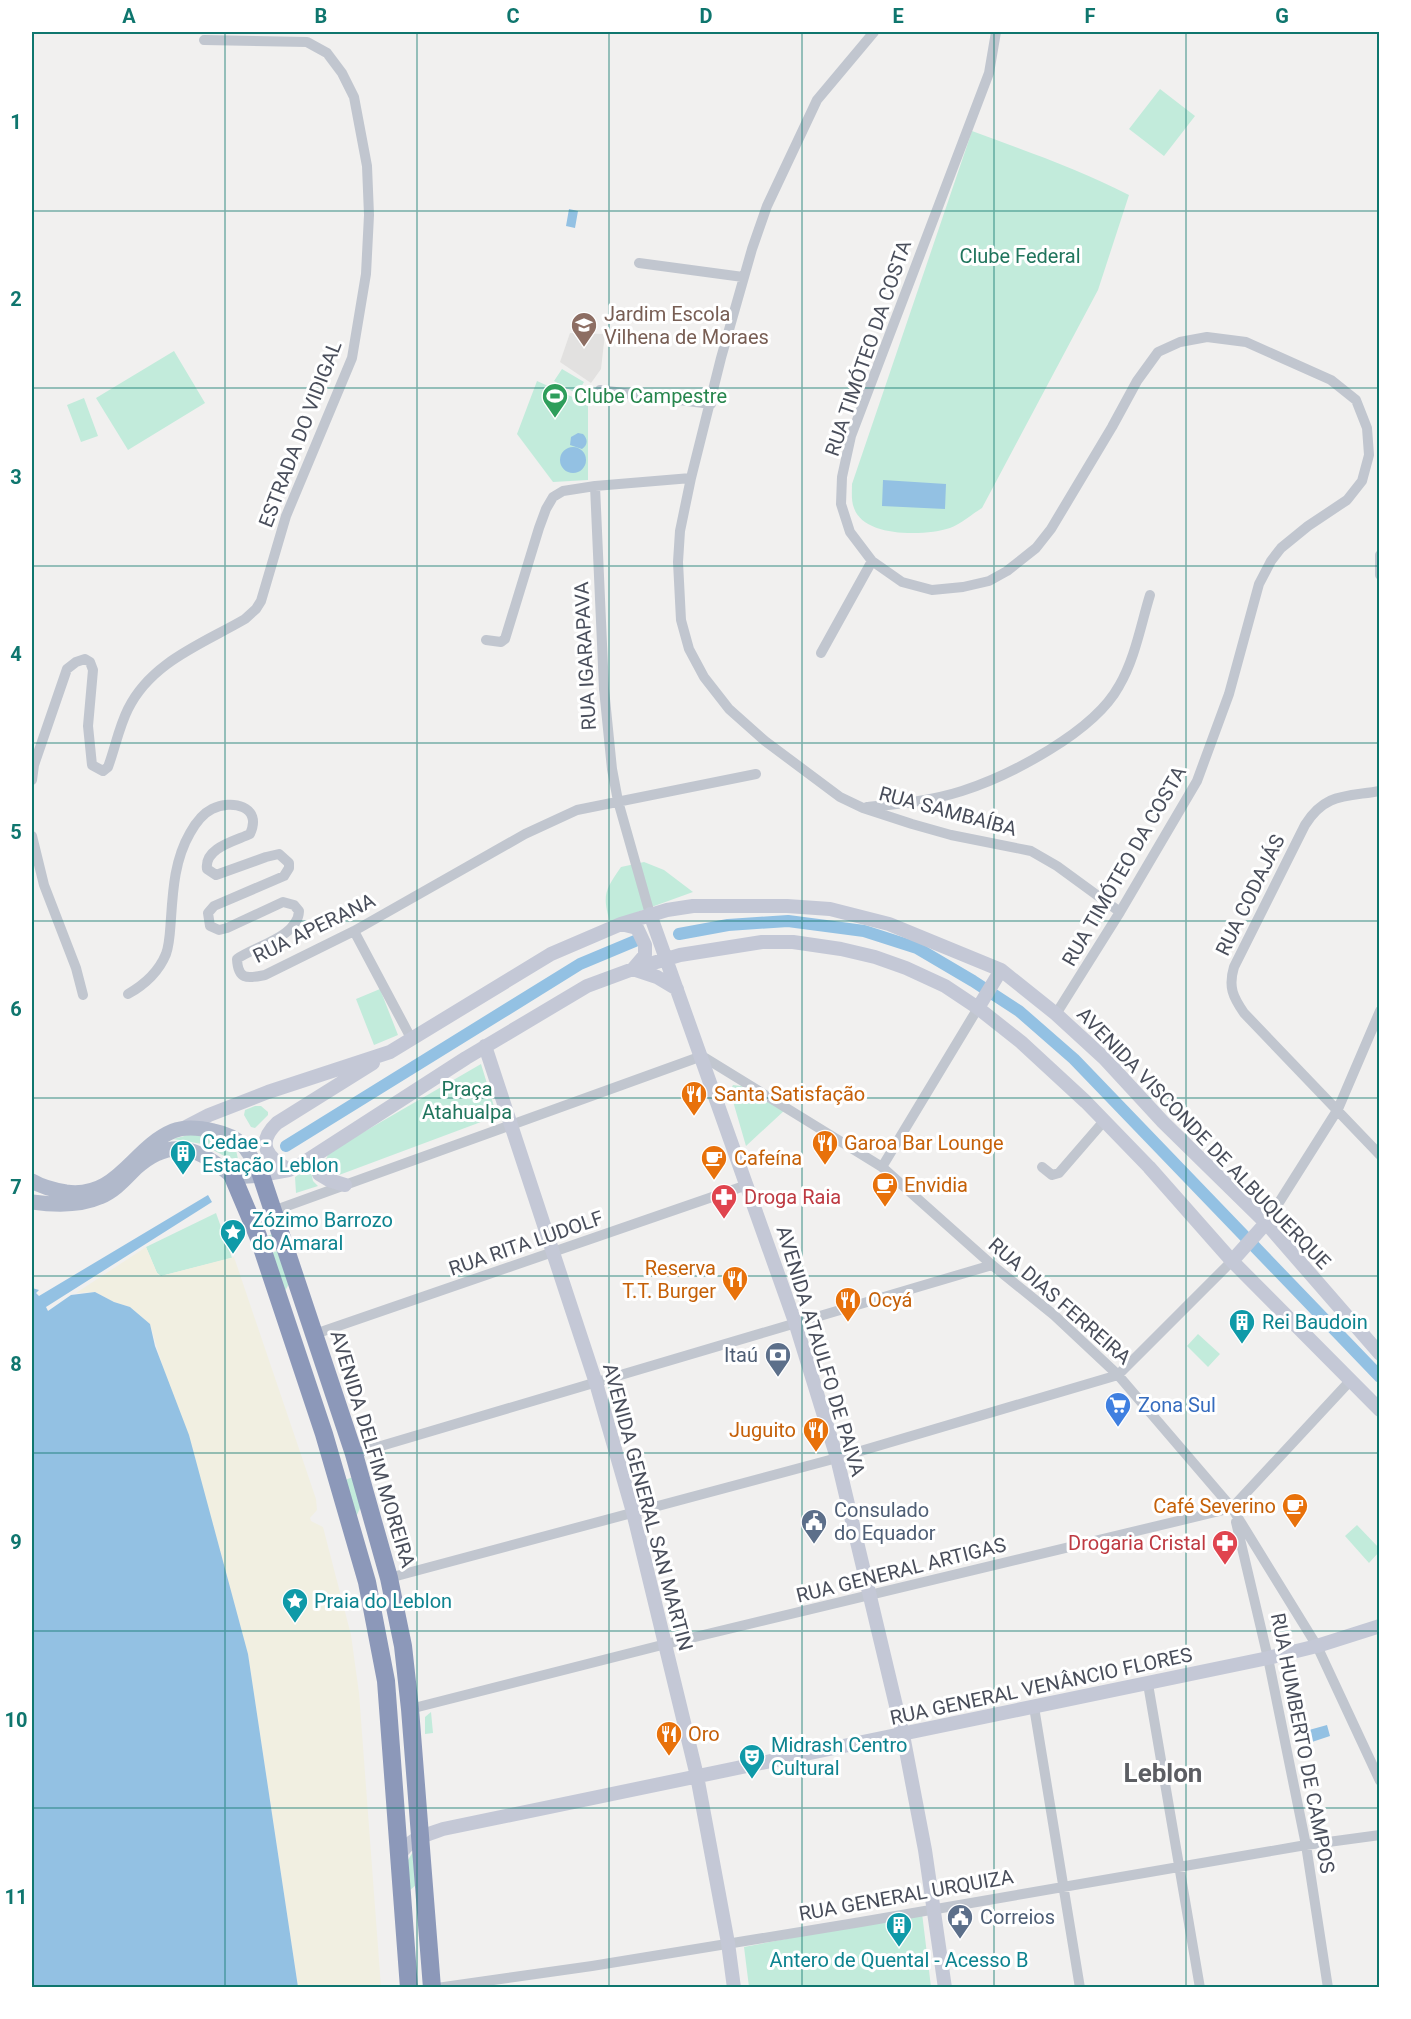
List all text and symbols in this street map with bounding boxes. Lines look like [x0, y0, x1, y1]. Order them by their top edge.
text: A [122, 4, 136, 28]
text: B [315, 4, 327, 28]
text: C [506, 4, 520, 28]
text: D [700, 4, 713, 28]
text: E [892, 4, 904, 28]
text: F [1085, 4, 1096, 28]
text: G [1275, 4, 1289, 28]
text: 1 [10, 110, 22, 134]
street label: RUA TIMÓTEO DA COSTA [820, 237, 916, 459]
park label: Clube Federal [959, 244, 1081, 268]
text: 2 [10, 287, 22, 311]
place label: Jardim Escola Vilhena de Moraes [604, 302, 769, 349]
school or university icon: Jardim Escola Vilhena de Moraes [569, 310, 599, 348]
street label: ESTRADA DO VIDIGAL [253, 337, 347, 530]
sports icon: Clube Campestre [540, 381, 570, 419]
place label: Clube Campestre [574, 384, 727, 408]
text: 3 [10, 465, 22, 489]
street label: RUA IGARAPAVA [569, 581, 601, 731]
text: 4 [10, 642, 22, 666]
street label: RUA TIMÓTEO DA COSTA [1057, 762, 1191, 970]
street label: RUA SAMBAÍBA [876, 781, 1020, 841]
text: 5 [10, 820, 22, 844]
street label: RUA CODAJÁS [1210, 831, 1290, 959]
street label: RUA APERANA [249, 888, 379, 968]
text: 6 [10, 997, 22, 1021]
street label: AVENIDA VISCONDE DE ALBUQUERQUE [1072, 1002, 1336, 1274]
park label: Praça Atahualpa [422, 1077, 512, 1124]
restaurant icon: Santa Satisfação [679, 1079, 709, 1117]
place label: Santa Satisfação [714, 1082, 865, 1106]
restaurant icon: Garoa Bar Lounge [810, 1128, 840, 1166]
place label: Cedae - Estação Leblon [202, 1130, 339, 1177]
place label: Garoa Bar Lounge [844, 1131, 1004, 1155]
building icon: Cedae - Estação Leblon [168, 1138, 198, 1176]
cafe icon: Cafeína [699, 1143, 729, 1181]
place label: Cafeína [734, 1146, 802, 1170]
cafe icon: Envidia [870, 1170, 900, 1208]
place label: Envidia [904, 1173, 968, 1197]
text: 7 [10, 1175, 22, 1199]
pharmacy icon: Droga Raia [709, 1182, 739, 1220]
place label: Droga Raia [744, 1185, 841, 1209]
street label: RUA RITA LUDOLF [446, 1205, 606, 1281]
place label: Zózimo Barrozo do Amaral [252, 1208, 393, 1255]
place icon: Zózimo Barrozo do Amaral [218, 1217, 248, 1255]
street label: AVENIDA ATAULFO DE PAIVA [771, 1223, 871, 1479]
street label: RUA DIAS FERREIRA [984, 1233, 1136, 1369]
place label: Reserva T.T. Burger [622, 1256, 716, 1303]
restaurant icon: Reserva T.T. Burger [720, 1264, 750, 1302]
restaurant icon: Ocyá [833, 1285, 863, 1323]
place label: Ocyá [868, 1288, 912, 1312]
building icon: Rei Baudoin [1227, 1307, 1257, 1345]
place label: Rei Baudoin [1262, 1310, 1368, 1334]
street label: AVENIDA DELFIM MOREIRA [325, 1327, 421, 1571]
bank icon: Itaú [763, 1340, 793, 1378]
place label: Itaú [724, 1343, 758, 1367]
text: 8 [10, 1352, 22, 1376]
street label: AVENIDA GENERAL SAN MARTIN [598, 1361, 698, 1653]
supermarket icon: Zona Sul [1103, 1390, 1133, 1428]
place label: Zona Sul [1138, 1393, 1216, 1417]
restaurant icon: Juguito [801, 1415, 831, 1453]
place label: Juguito [729, 1418, 796, 1442]
cafe icon: Café Severino [1280, 1491, 1310, 1529]
place label: Café Severino [1153, 1494, 1276, 1518]
place label: Consulado do Equador [834, 1498, 936, 1545]
public building icon: Consulado do Equador [799, 1507, 829, 1545]
pharmacy icon: Drogaria Cristal [1210, 1528, 1240, 1566]
text: 9 [10, 1530, 22, 1554]
place label: Drogaria Cristal [1068, 1531, 1206, 1555]
street label: RUA GENERAL ARTIGAS [794, 1532, 1008, 1608]
place icon: Praia do Leblon [280, 1586, 310, 1624]
place label: Praia do Leblon [314, 1589, 452, 1613]
street label: RUA HUMBERTO DE CAMPOS [1266, 1611, 1340, 1875]
street label: RUA GENERAL VENÂNCIO FLORES [888, 1642, 1194, 1730]
text: 10 [5, 1708, 27, 1732]
restaurant icon: Oro [654, 1719, 684, 1757]
place label: Oro [688, 1722, 720, 1746]
place label: Midrash Centro Cultural [771, 1733, 907, 1780]
theatre icon: Midrash Centro Cultural [737, 1742, 767, 1780]
district label: Leblon [1124, 1758, 1202, 1788]
street label: RUA GENERAL URQUIZA [797, 1864, 1015, 1926]
text: 11 [5, 1885, 27, 1909]
public building icon: Correios [945, 1902, 975, 1940]
place label: Correios [980, 1905, 1055, 1929]
building icon: Antero de Quental - Acesso B [884, 1910, 914, 1948]
place label: Antero de Quental - Acesso B [770, 1948, 1028, 1972]

